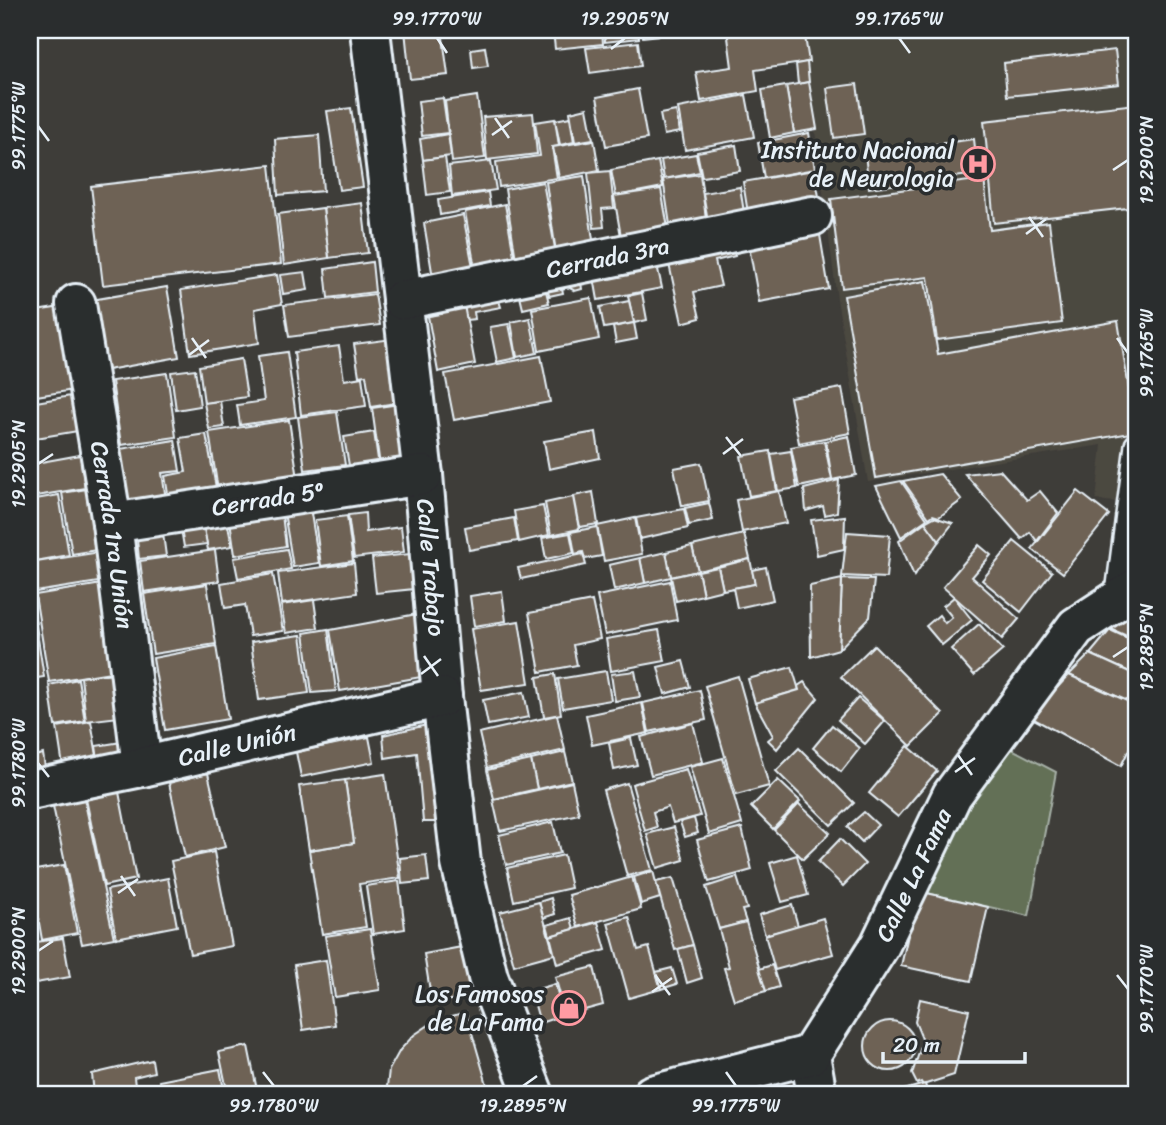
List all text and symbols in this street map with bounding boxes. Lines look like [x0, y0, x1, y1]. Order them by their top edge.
text: 99.1770°W [393, 3, 483, 35]
text: 19.2905°N [581, 3, 670, 35]
text: 99.1765°W [855, 3, 944, 35]
text: 99.1775°W [3, 81, 35, 170]
text: 19.2900°N [1131, 115, 1163, 204]
place label: Instituto Nacional de Neurologia [760, 129, 955, 199]
hospital icon: Instituto Nacional de Neurologia [959, 145, 997, 183]
street label: Cerrada 3ra [542, 225, 673, 291]
text: 99.1765°W [1131, 308, 1163, 397]
text: 19.2905°N [3, 419, 35, 508]
street label: Cerrada 1ra Unión [78, 438, 146, 631]
street label: Cerrada 5º [209, 469, 327, 529]
street label: Calle Trabajo [404, 497, 458, 638]
text: 19.2895°N [1131, 603, 1163, 691]
street label: Calle Unión [174, 711, 300, 779]
text: 99.1780°W [3, 717, 35, 808]
street label: Calle La Fama [863, 800, 964, 949]
text: 19.2900°N [3, 906, 35, 995]
text: 99.1770°W [1131, 943, 1163, 1033]
place label: Los Famosos de La Fama [415, 973, 545, 1043]
shop icon: Los Famosos de La Fama [550, 989, 588, 1027]
scale bar [883, 1020, 1024, 1064]
text: 20 m [893, 1026, 940, 1064]
text: 99.1780°W [229, 1090, 320, 1122]
text: 19.2895°N [479, 1090, 567, 1122]
text: 99.1775°W [692, 1090, 781, 1122]

